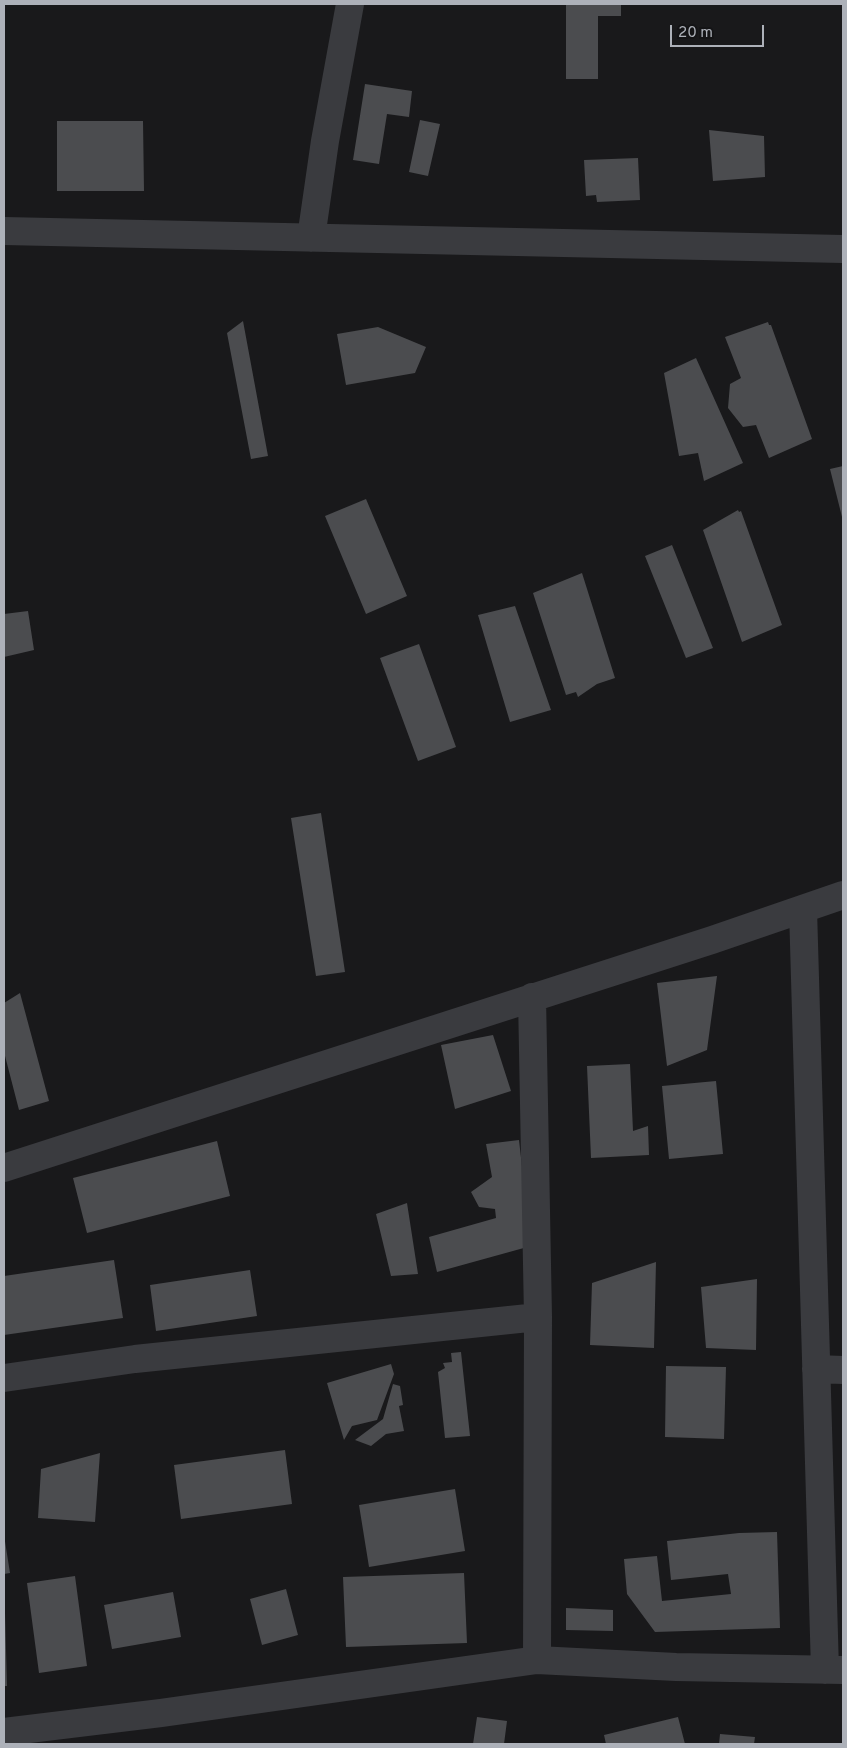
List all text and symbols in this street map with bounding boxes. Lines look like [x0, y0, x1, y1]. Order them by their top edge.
scale bar [672, 15, 766, 47]
text: 20 m [678, 24, 713, 43]

